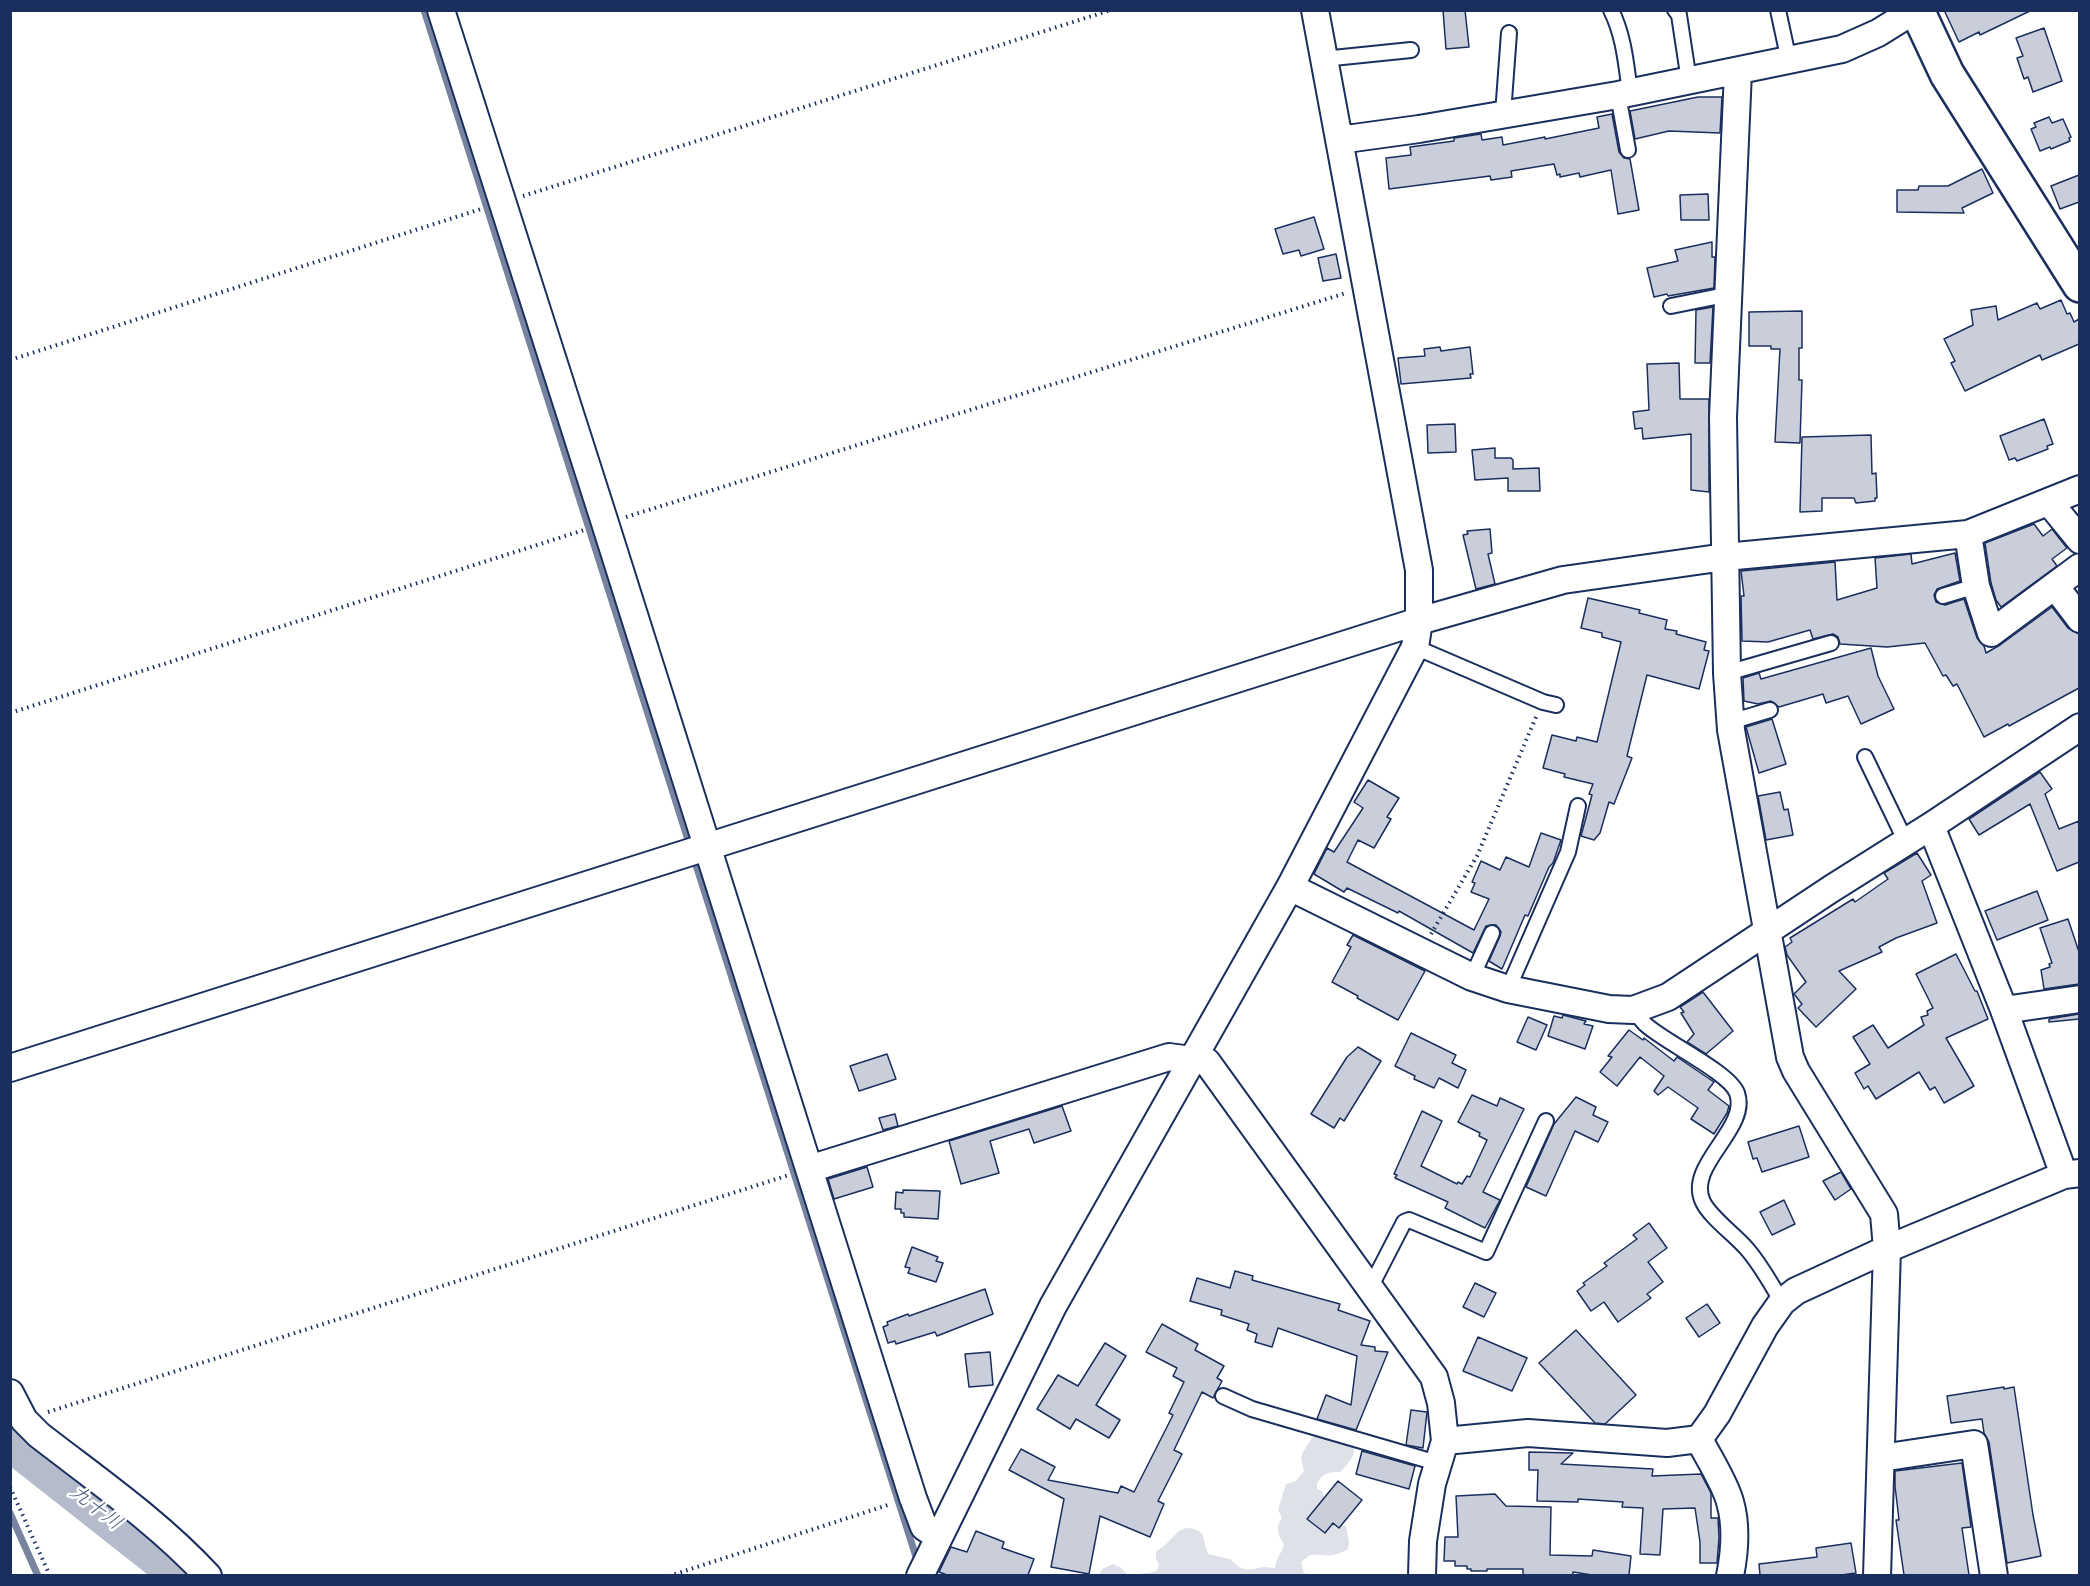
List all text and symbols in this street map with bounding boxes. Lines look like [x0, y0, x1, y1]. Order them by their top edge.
water label: 九十川 [65, 1480, 127, 1536]

